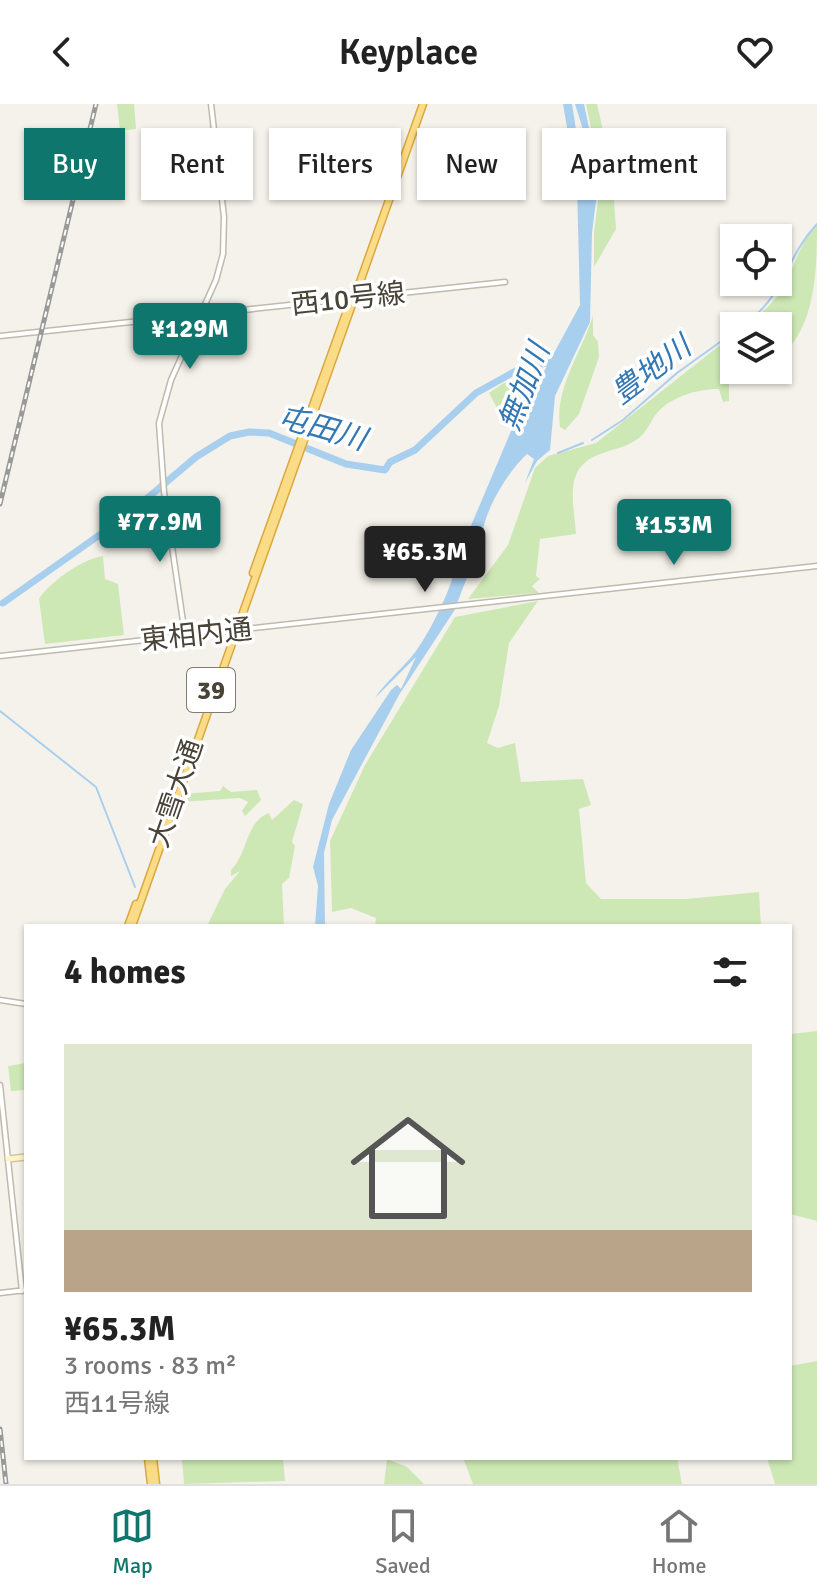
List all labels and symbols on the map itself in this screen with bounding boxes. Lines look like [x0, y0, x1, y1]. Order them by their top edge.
street label: 西10号線 [290, 276, 407, 322]
pin: ¥129M [134, 303, 246, 371]
water label: 豊地川 [604, 327, 701, 412]
water label: 無加川 [491, 336, 559, 436]
water label: 屯田川 [274, 398, 373, 459]
pin: ¥77.9M [95, 496, 225, 564]
pin: ¥153M [618, 499, 730, 567]
pin: ¥65.3M [360, 526, 490, 594]
street label: 東相内通 [139, 612, 254, 658]
road number: 39 [187, 668, 235, 712]
street label: 大雪大通 [142, 735, 210, 852]

